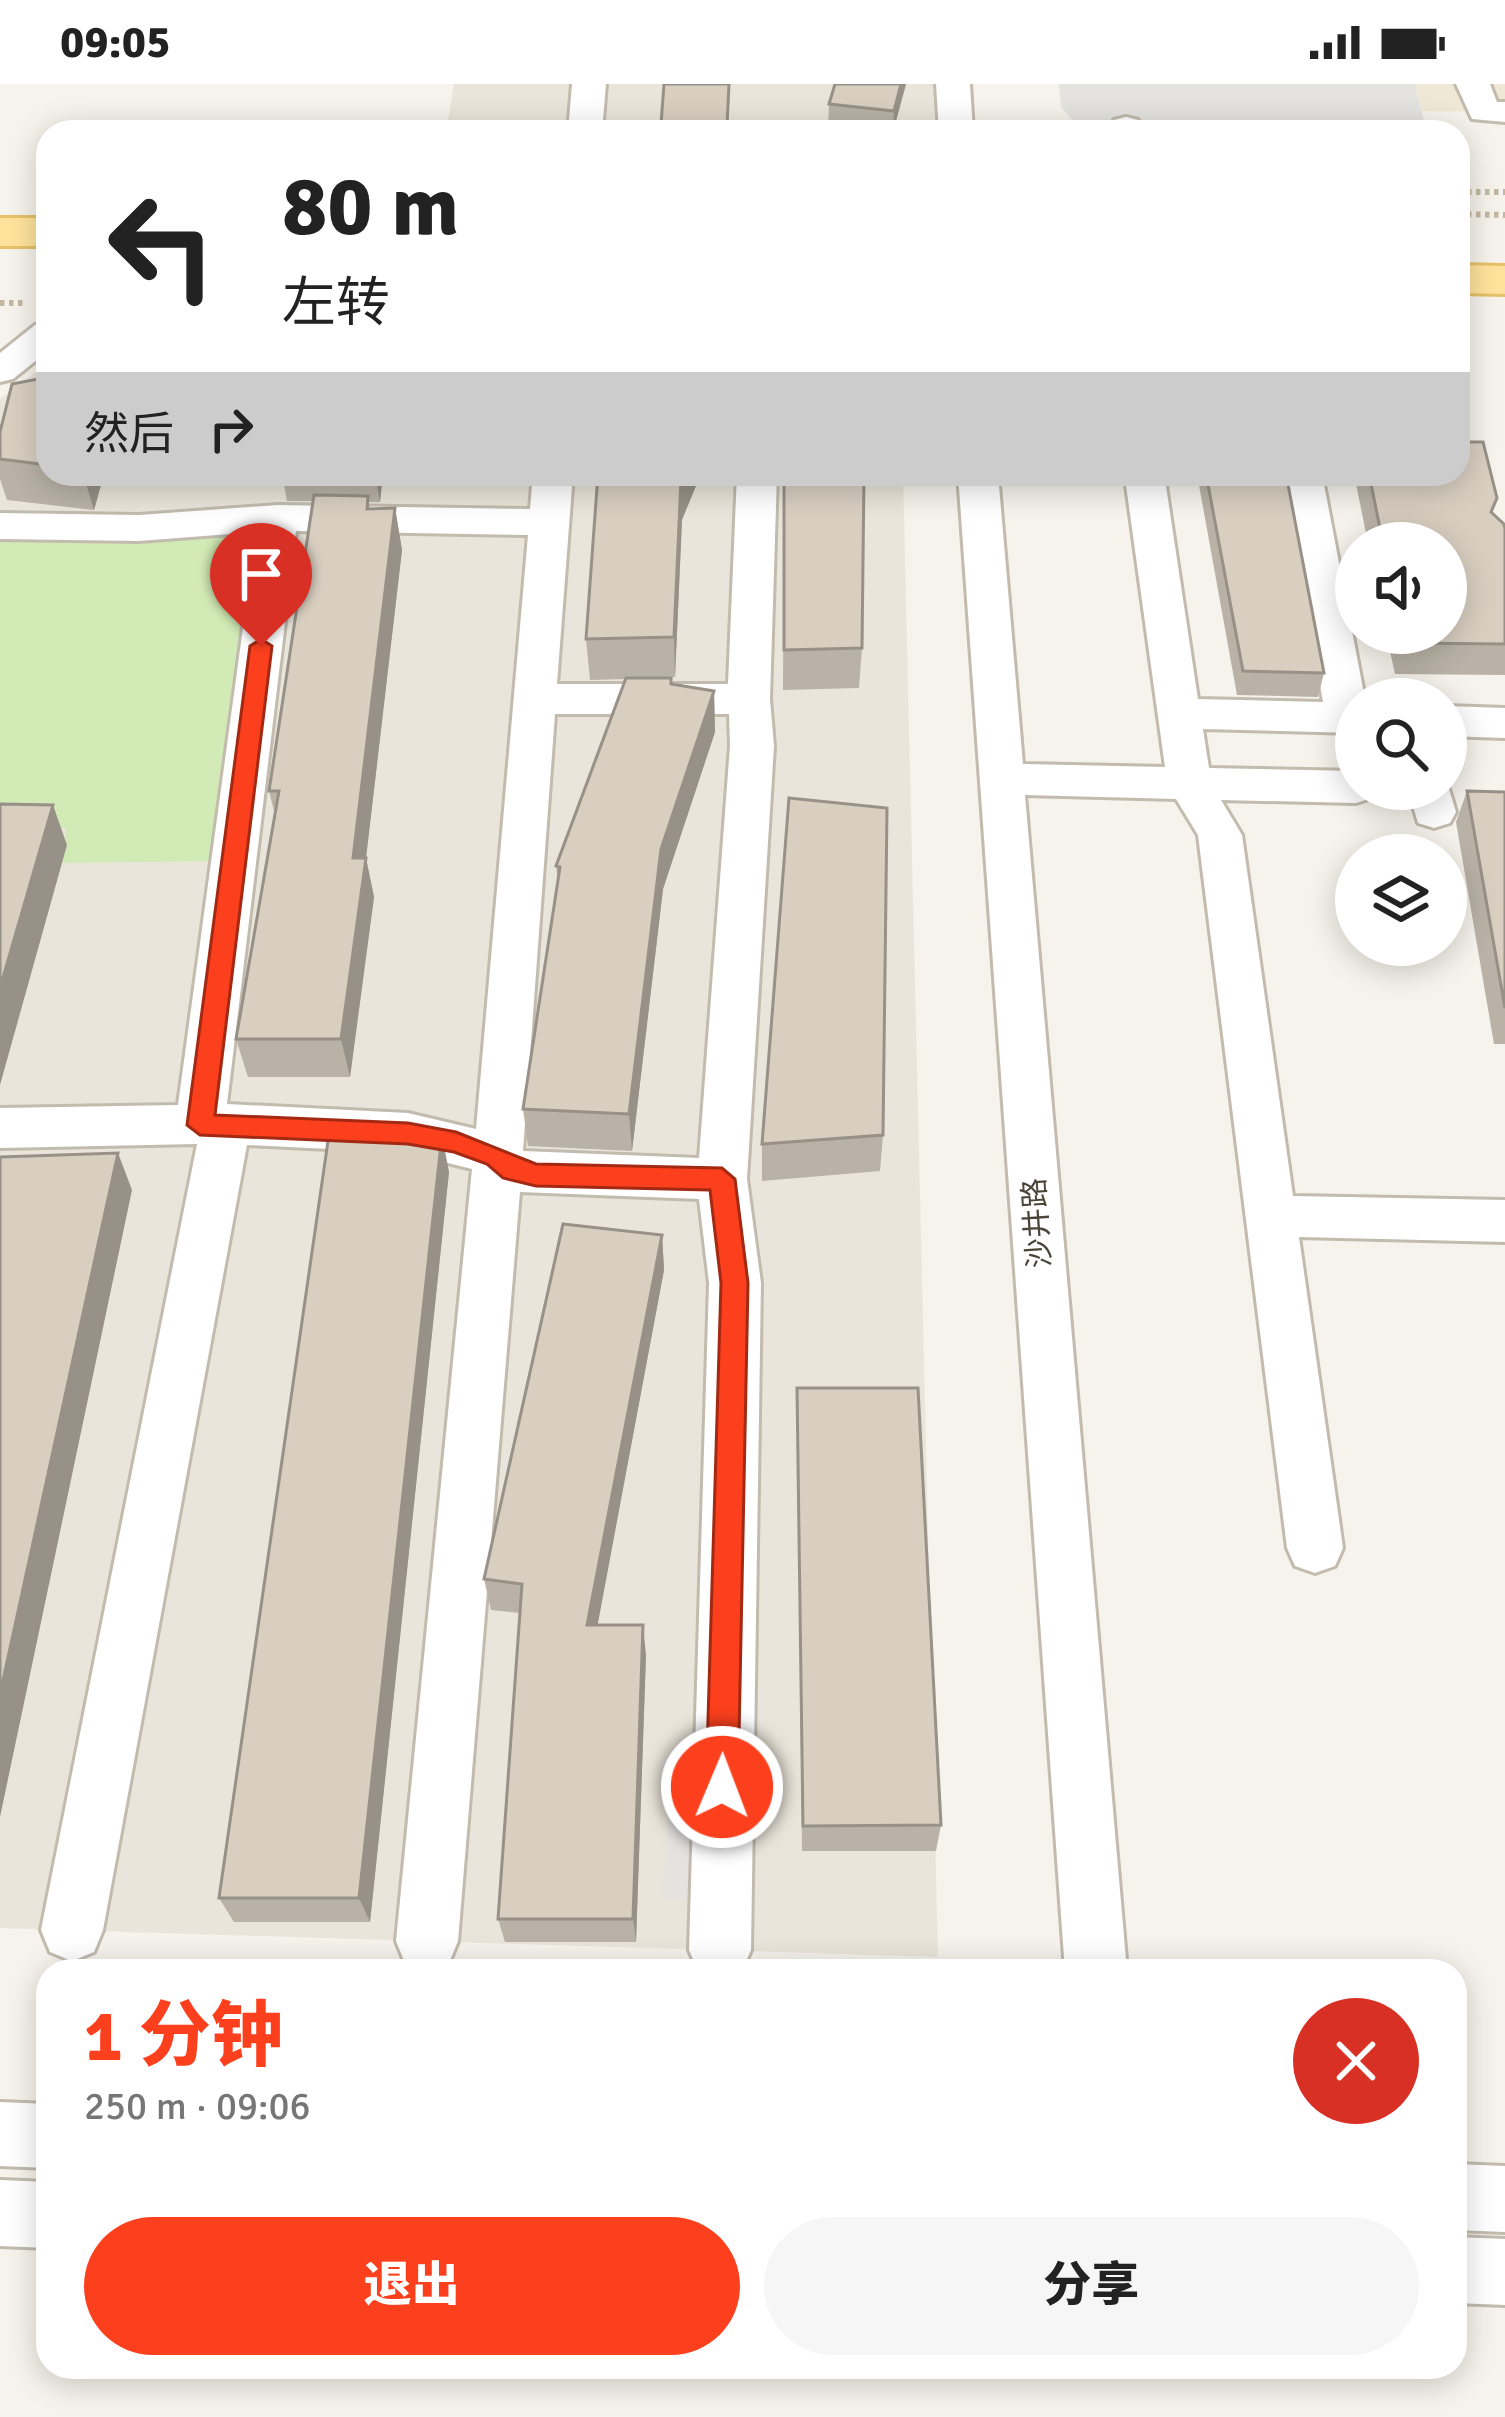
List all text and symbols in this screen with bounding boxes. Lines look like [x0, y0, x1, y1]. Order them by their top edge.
text: 09:05 [60, 15, 170, 70]
text: 80 m [282, 155, 459, 259]
icon: left [84, 168, 240, 324]
text: 左转 [282, 270, 390, 337]
icon: right [198, 396, 264, 462]
text: 然后 [84, 407, 174, 462]
map controls [1335, 522, 1467, 966]
button: sound [1335, 522, 1467, 654]
pin [210, 523, 312, 646]
icon: arrive [228, 541, 294, 607]
button: search [1335, 678, 1467, 810]
button: layers [1335, 834, 1467, 966]
street label: 沙井路 [1016, 1177, 1059, 1269]
position arrow [659, 1724, 785, 1850]
text: 1 分钟 [84, 1992, 283, 2081]
button: close [1293, 1998, 1419, 2124]
text: 250 m · 09:06 [84, 2082, 311, 2130]
button: 退出 [84, 2217, 740, 2355]
button: 分享 [764, 2217, 1419, 2355]

